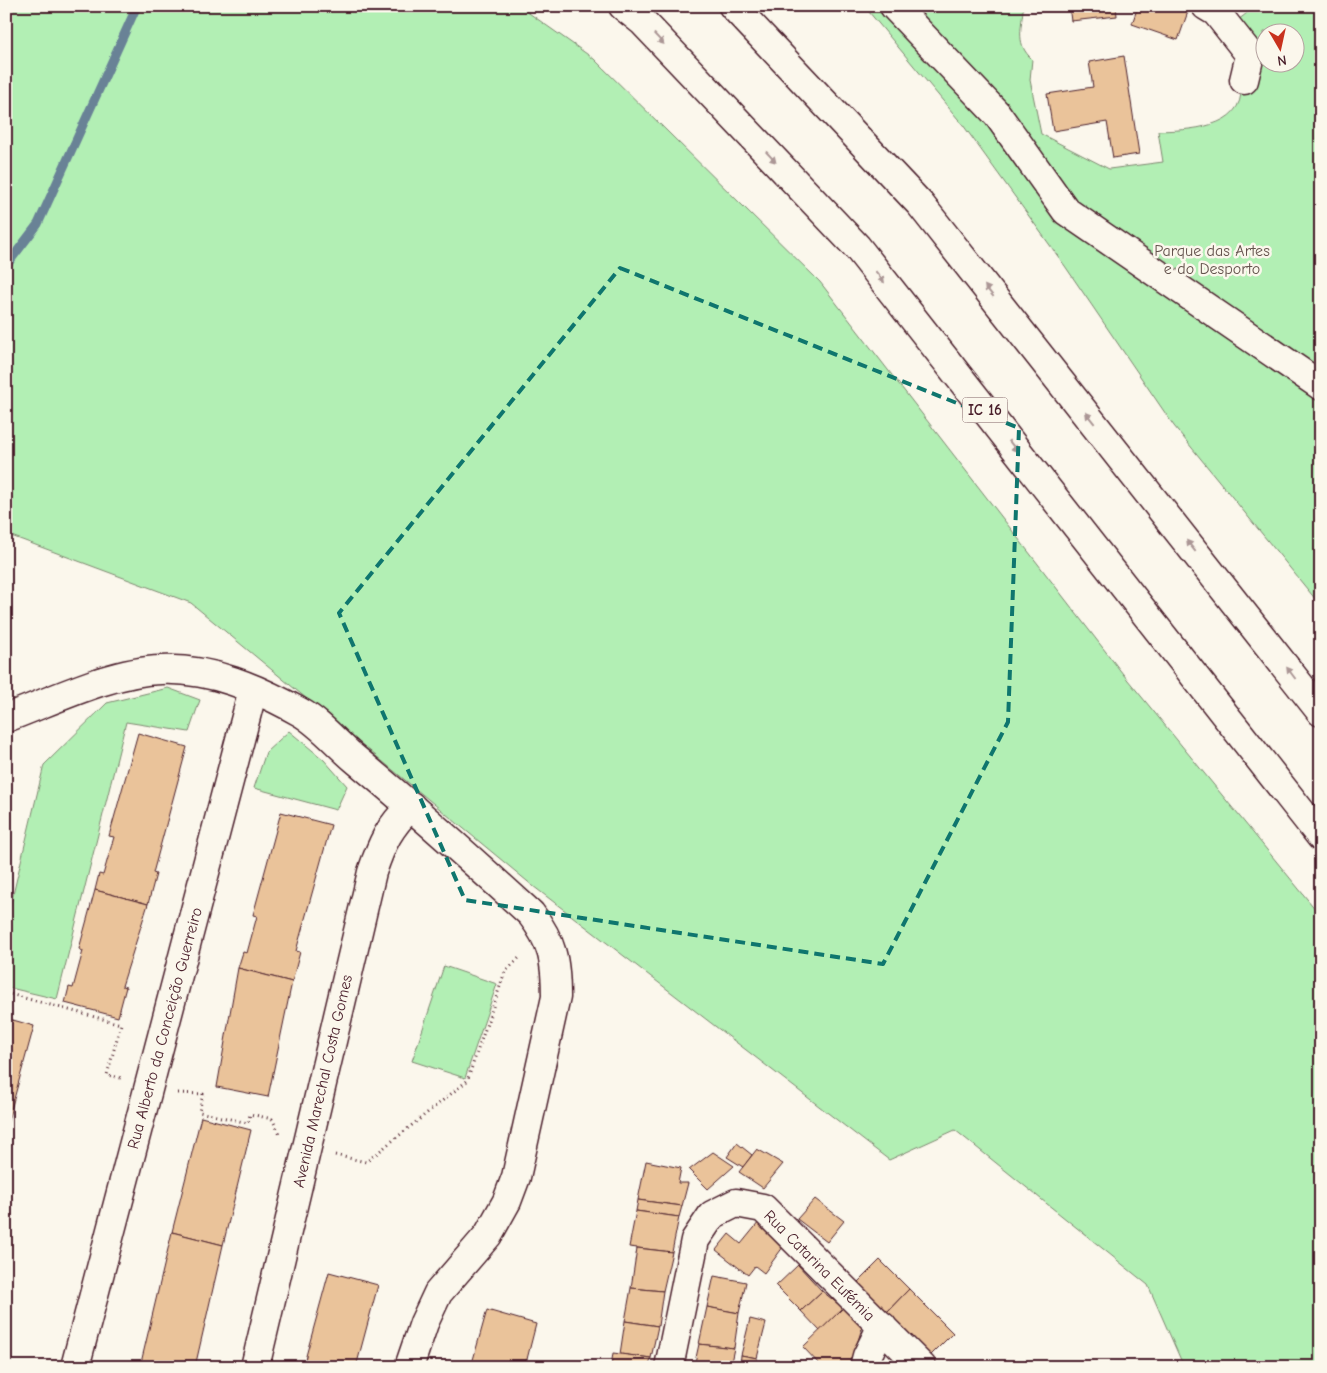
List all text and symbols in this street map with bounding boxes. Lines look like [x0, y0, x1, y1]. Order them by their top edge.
north arrow [1254, 22, 1304, 72]
one-way arrow [653, 33, 665, 45]
text: N [1276, 51, 1288, 69]
one-way arrow [765, 150, 777, 162]
park label: Parque das Artes e do Desporto [1154, 242, 1270, 278]
one-way arrow [875, 270, 885, 284]
one-way arrow [984, 284, 994, 298]
road number: IC 16 [962, 398, 1008, 422]
one-way arrow [1084, 412, 1095, 425]
one-way arrow [1008, 439, 1018, 453]
one-way arrow [1185, 540, 1196, 553]
one-way arrow [1286, 667, 1297, 680]
street label: Rua Alberto da Conceição Guerreiro [124, 905, 206, 1151]
street label: Avenida Marechal Costa Gomes [290, 973, 356, 1189]
street label: Rua Catarina Eufémia [760, 1207, 878, 1325]

